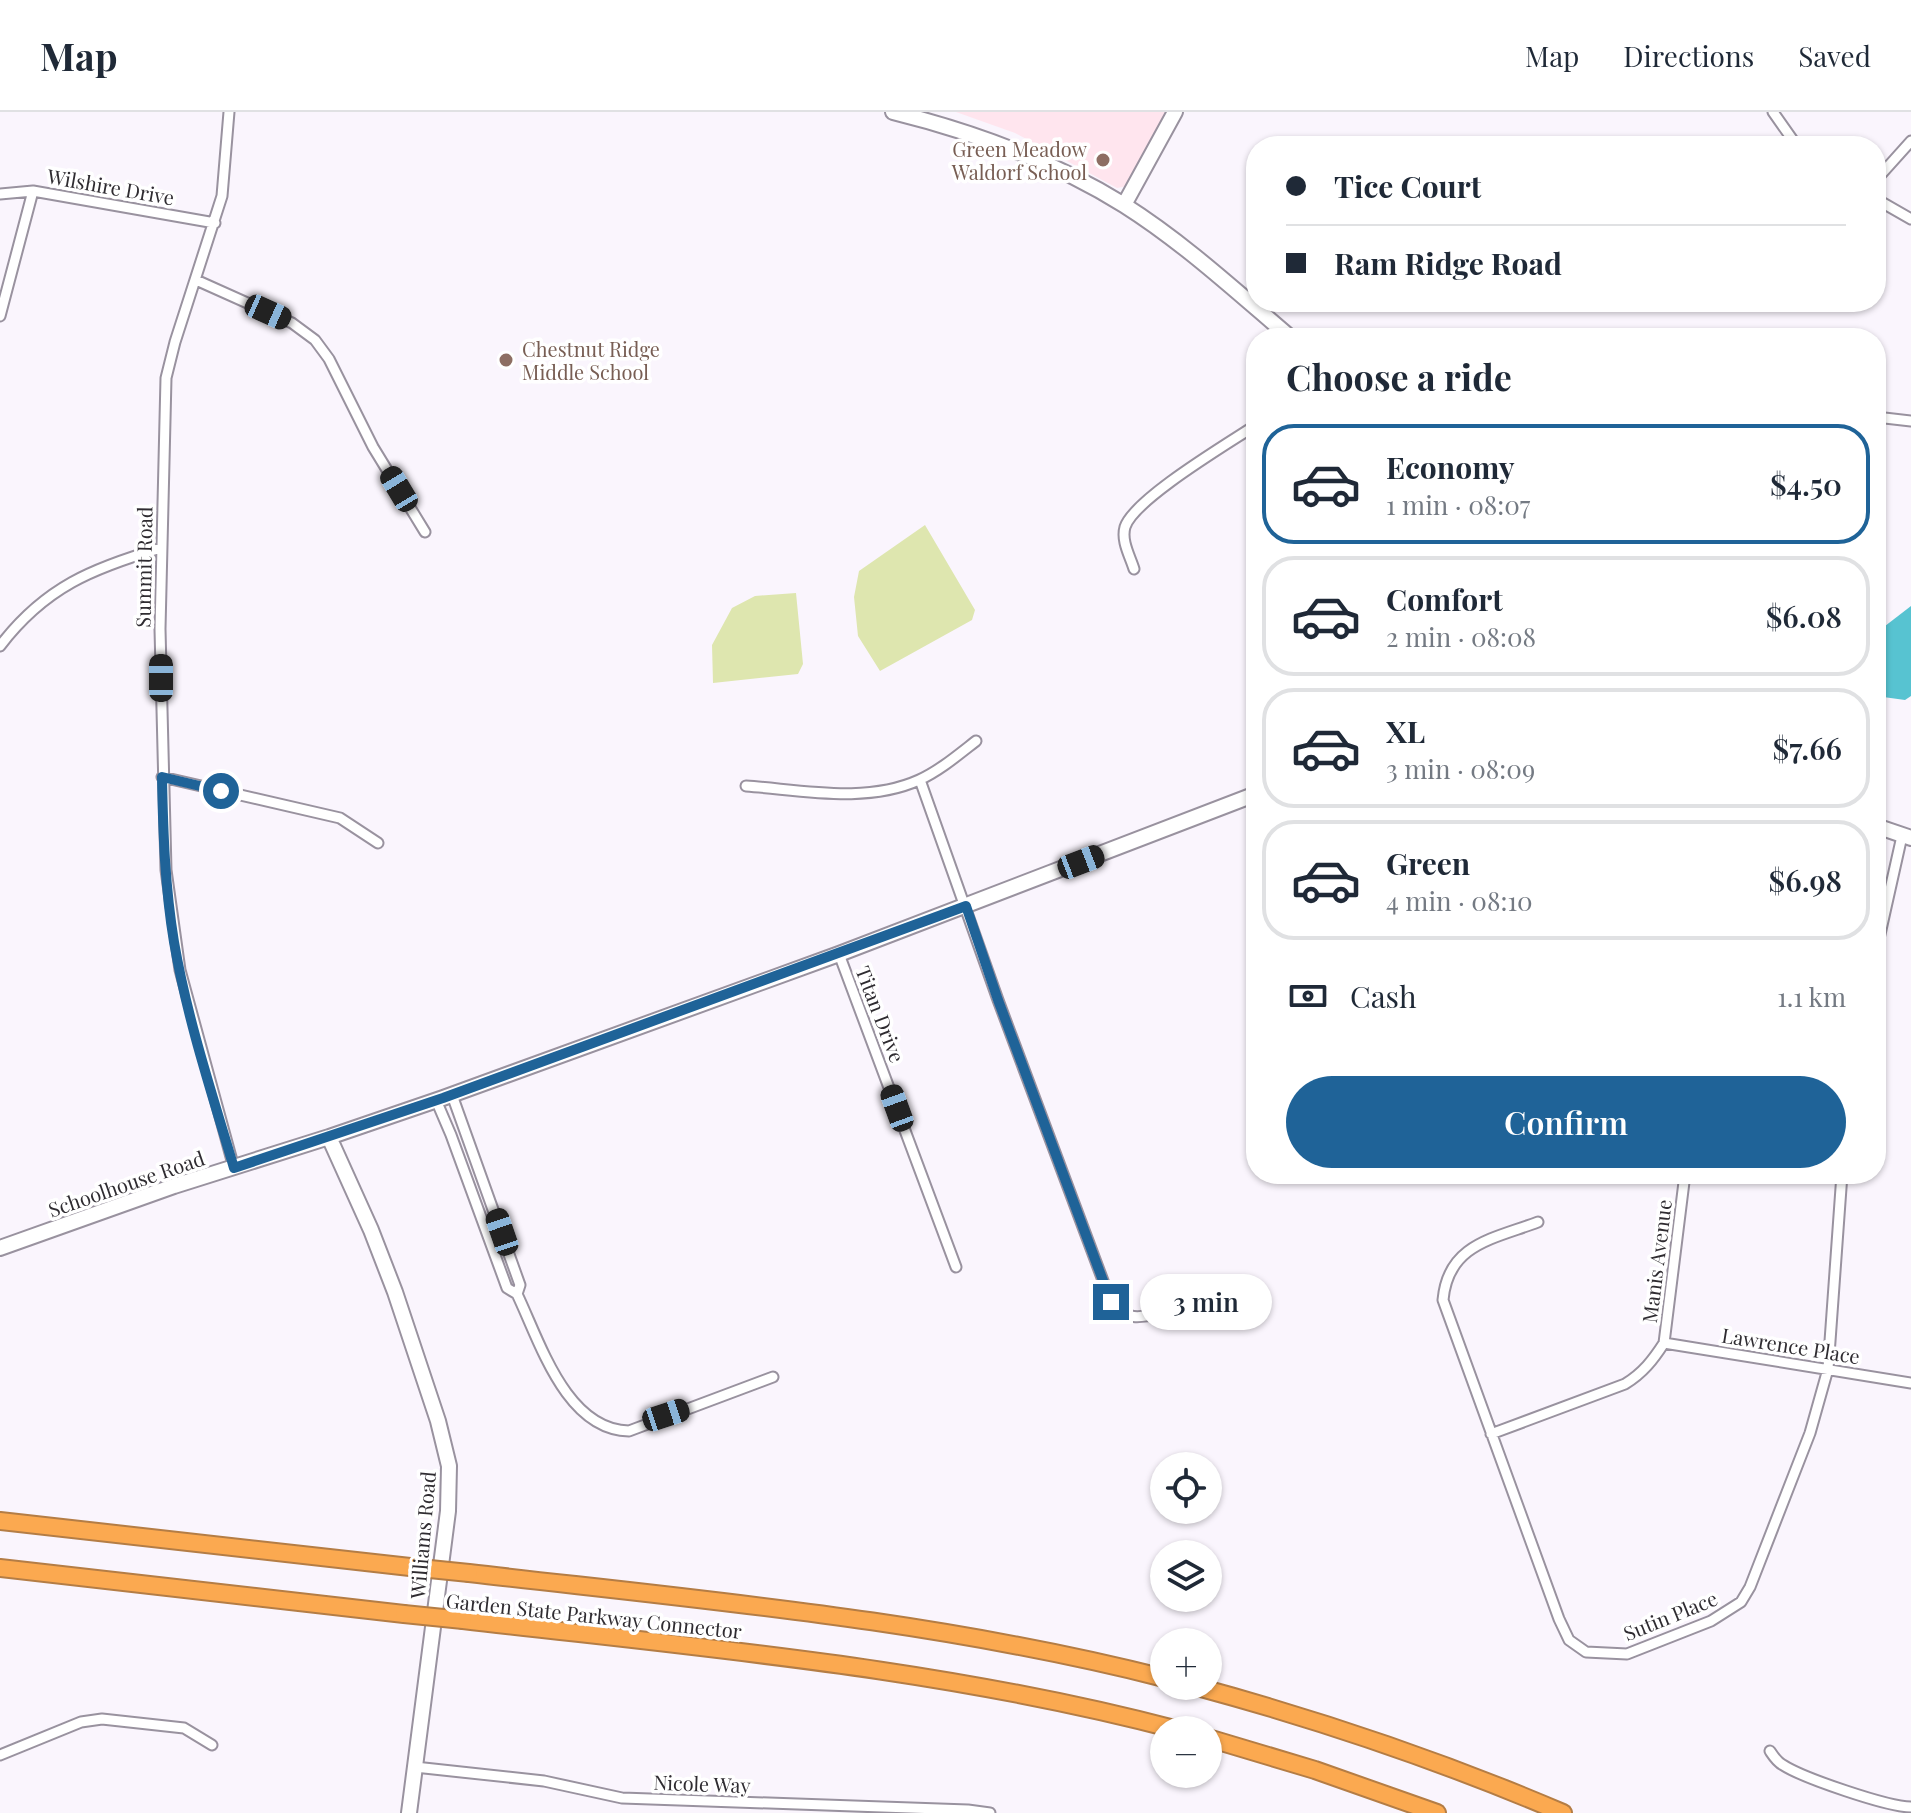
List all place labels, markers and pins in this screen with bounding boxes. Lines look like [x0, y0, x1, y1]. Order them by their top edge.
place label: Green Meadow Waldorf School [951, 135, 1088, 185]
marker: Green Meadow Waldorf School [1094, 151, 1112, 169]
place label: Chestnut Ridge Middle School [522, 335, 660, 385]
marker: Chestnut Ridge Middle School [497, 351, 515, 369]

